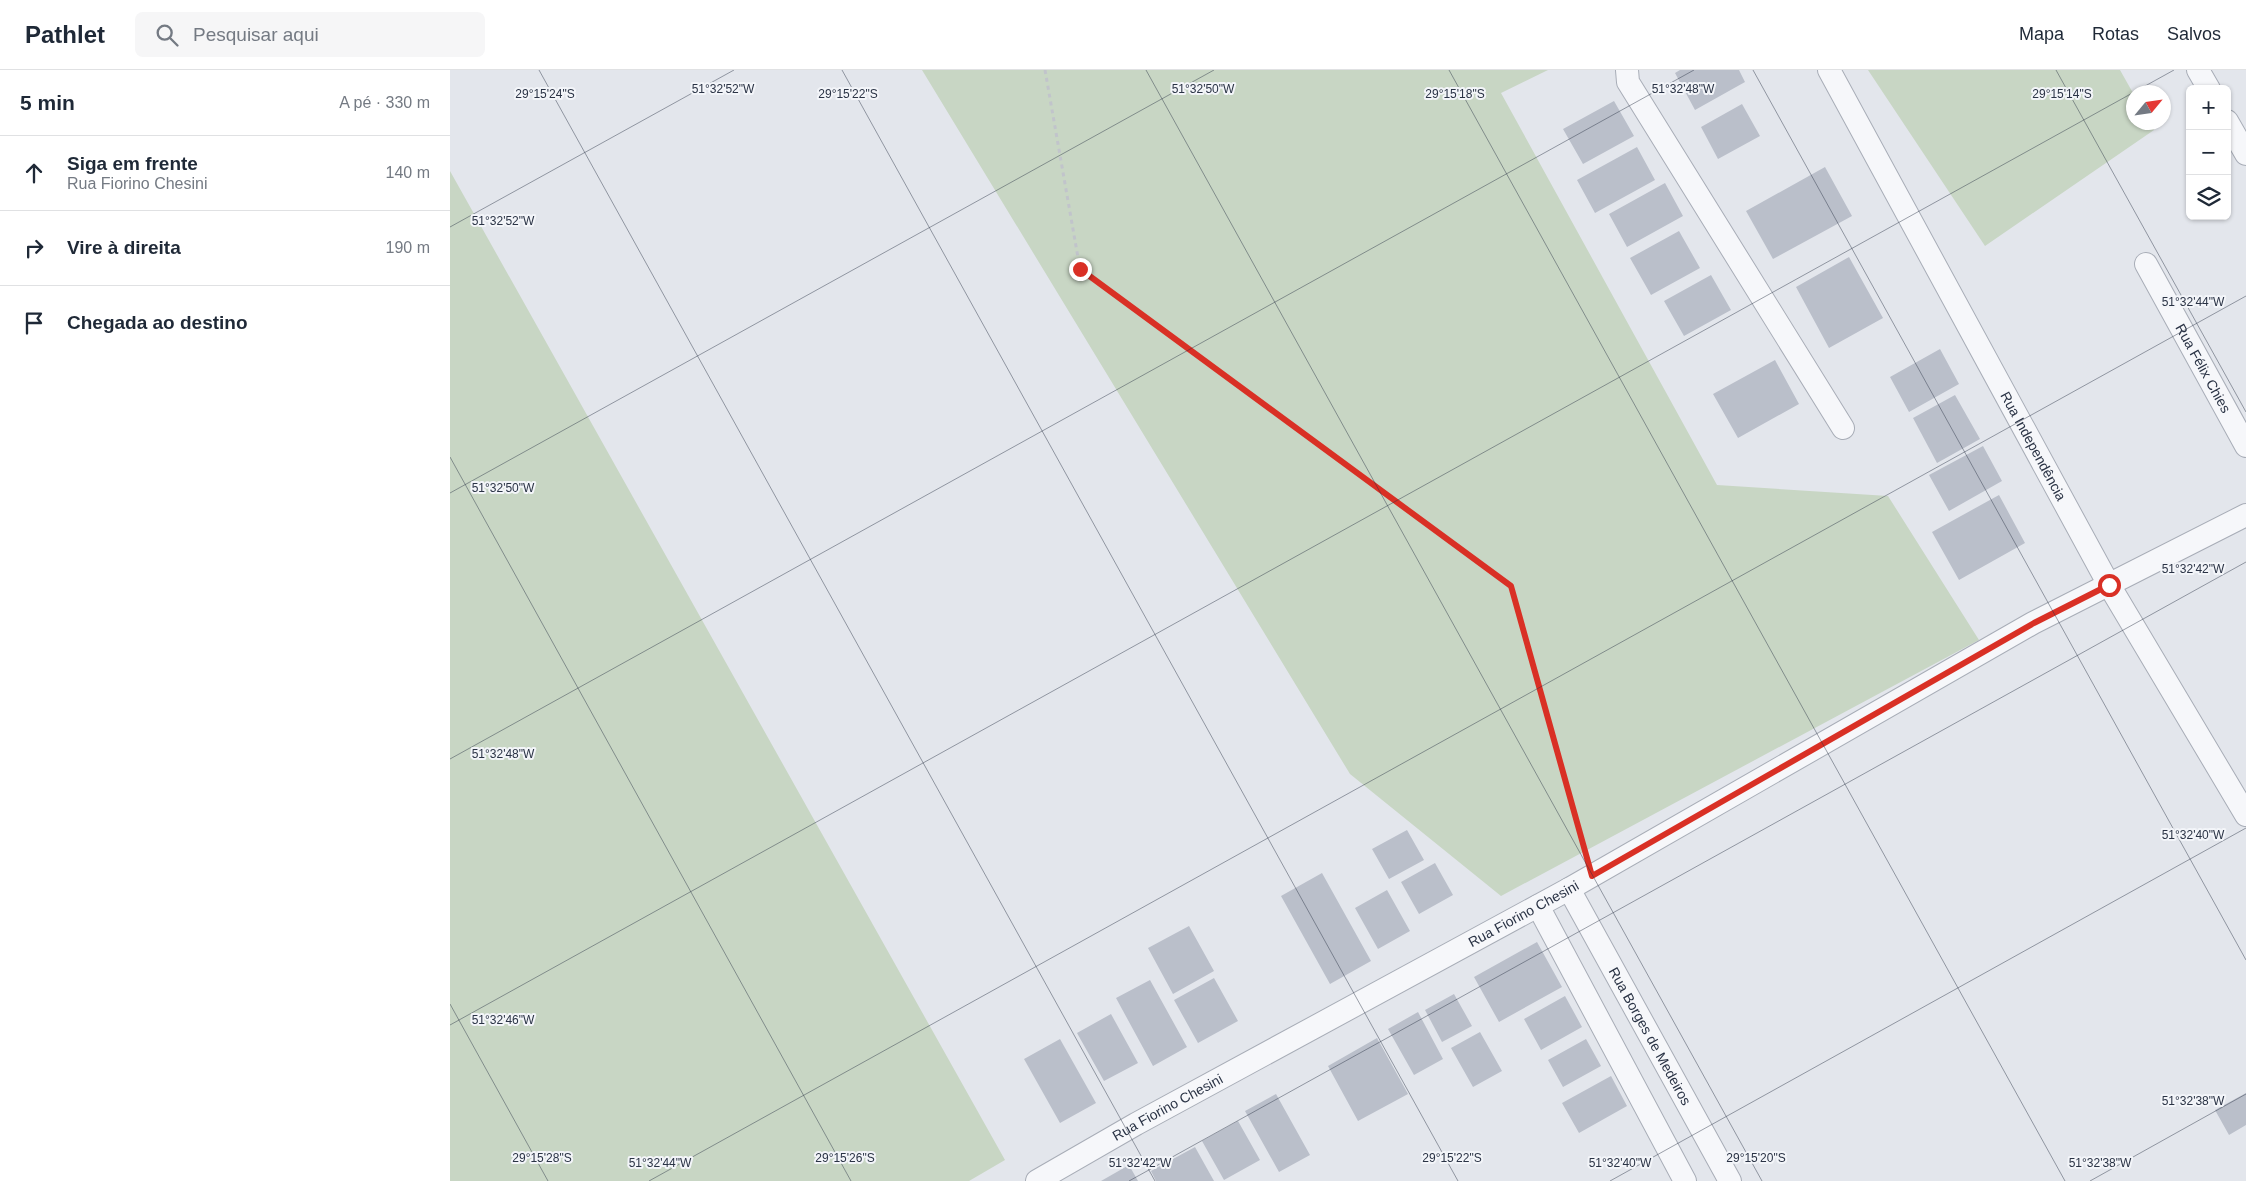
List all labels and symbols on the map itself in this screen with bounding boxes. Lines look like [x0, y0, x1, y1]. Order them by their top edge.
text: 51°32'52"W [692, 82, 755, 96]
text: 51°32'50"W [1172, 82, 1235, 96]
text: 51°32'48"W [1652, 82, 1715, 96]
north arrow [2126, 85, 2171, 130]
text: 29°15'24"S [515, 87, 575, 101]
text: 29°15'22"S [818, 87, 878, 101]
text: 29°15'18"S [1425, 87, 1485, 101]
text: 29°15'14"S [2032, 87, 2092, 101]
text: 51°32'52"W [472, 214, 535, 228]
route end [1069, 258, 1092, 281]
text: 51°32'44"W [2162, 295, 2225, 309]
street label: Rua Félix Chies [2172, 321, 2234, 416]
street label: Rua Independência [1997, 389, 2070, 503]
text: 51°32'50"W [472, 481, 535, 495]
text: 51°32'42"W [2162, 562, 2225, 576]
route start [2098, 574, 2121, 597]
text: 51°32'48"W [472, 747, 535, 761]
text: 51°32'40"W [2162, 828, 2225, 842]
street label: Rua Fiorino Chesini [1465, 877, 1581, 950]
street label: Rua Borges de Medeiros [1606, 964, 1695, 1108]
text: 51°32'46"W [472, 1013, 535, 1027]
street label: Rua Fiorino Chesini [1110, 1071, 1225, 1144]
text: 51°32'38"W [2162, 1094, 2225, 1108]
text: 29°15'28"S [512, 1151, 572, 1165]
text: 29°15'26"S [815, 1151, 875, 1165]
text: 29°15'22"S [1422, 1151, 1482, 1165]
text: 29°15'20"S [1726, 1151, 1786, 1165]
text: 51°32'44"W [629, 1156, 692, 1170]
text: 51°32'42"W [1109, 1156, 1172, 1170]
text: 51°32'40"W [1589, 1156, 1652, 1170]
text: 51°32'38"W [2069, 1156, 2132, 1170]

